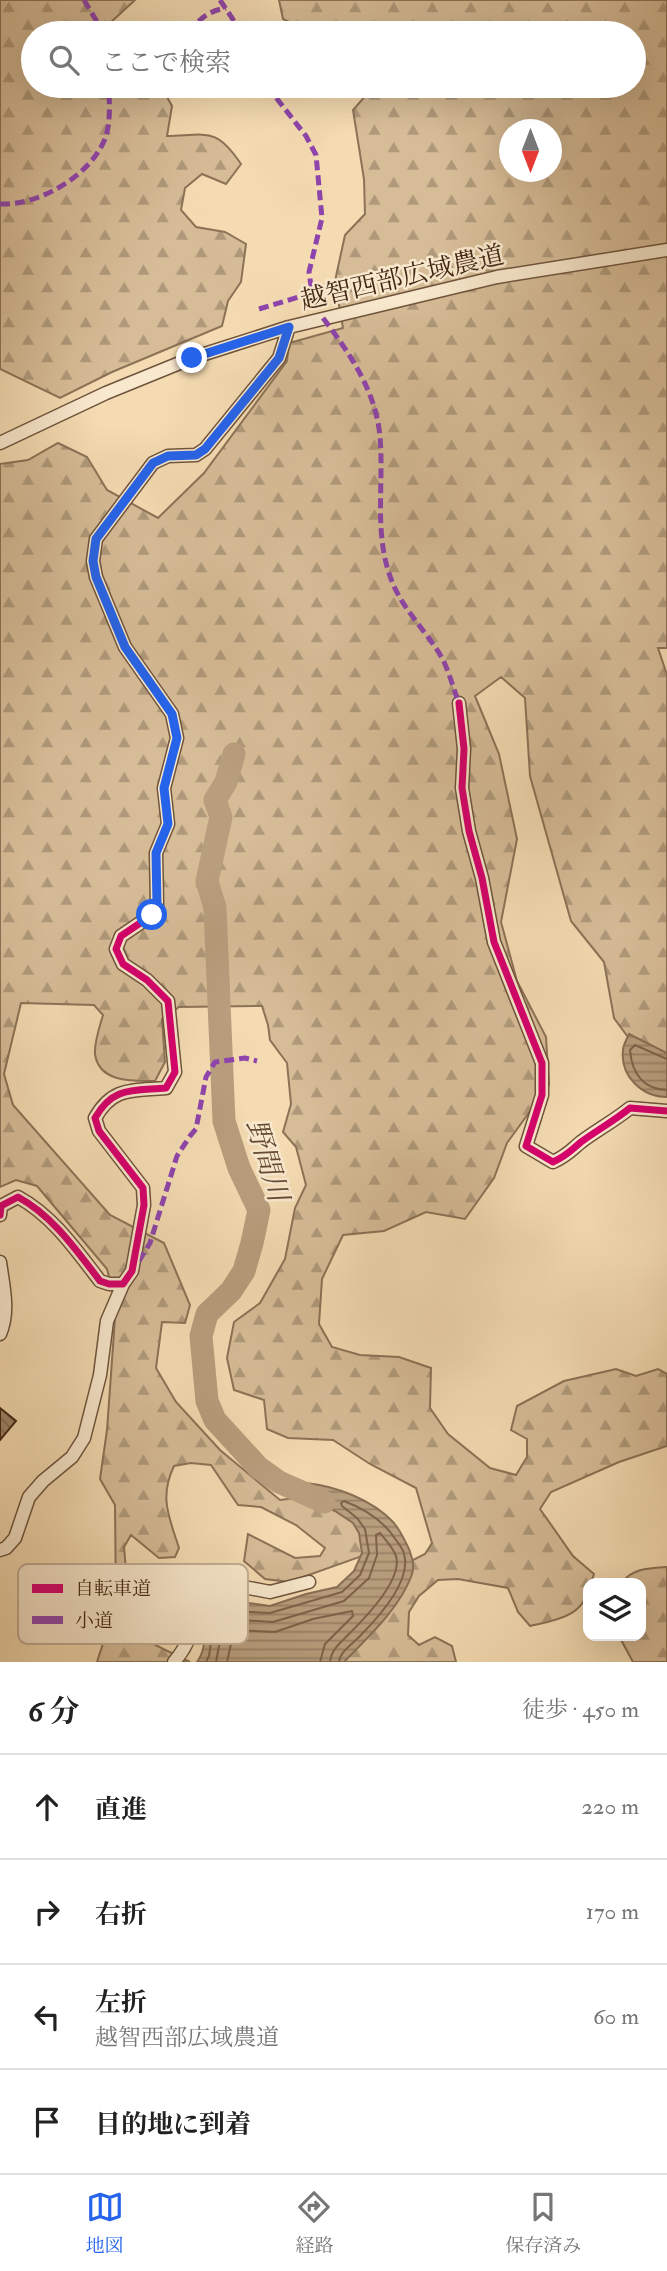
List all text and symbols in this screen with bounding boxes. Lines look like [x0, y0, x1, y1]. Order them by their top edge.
search box [21, 21, 646, 98]
icon: search [45, 41, 83, 79]
text: ここで検索 [101, 47, 231, 79]
north arrow [499, 119, 562, 182]
street label: 越智西部広域農道 [297, 239, 507, 317]
route end [176, 342, 207, 373]
route start [136, 899, 167, 930]
water label: 野間川 [238, 1115, 296, 1209]
legend [18, 1564, 248, 1644]
text: 自転車道 [75, 1577, 151, 1601]
map controls [583, 1578, 646, 1641]
button: layers [583, 1578, 646, 1641]
text: 小道 [75, 1609, 113, 1633]
text: 6 分 [28, 1693, 79, 1730]
text: 徒歩 · 450 m [522, 1695, 639, 1724]
icon: ahead [28, 1788, 66, 1826]
text: 220 m [581, 1792, 639, 1821]
text: 直進 [95, 1794, 147, 1826]
icon: right [28, 1893, 66, 1931]
text: 170 m [586, 1897, 639, 1926]
text: 右折 [95, 1899, 147, 1931]
text: 左折 [95, 1987, 147, 2019]
icon: left [28, 1998, 66, 2036]
text: 60 m [593, 2002, 639, 2031]
text: 越智西部広域農道 [95, 2023, 279, 2052]
icon: arrive [28, 2103, 66, 2141]
text: 目的地に到着 [95, 2109, 251, 2141]
tab: 地図 [86, 2188, 124, 2258]
tab: 経路 [295, 2188, 333, 2258]
tab: 保存済み [505, 2188, 581, 2258]

